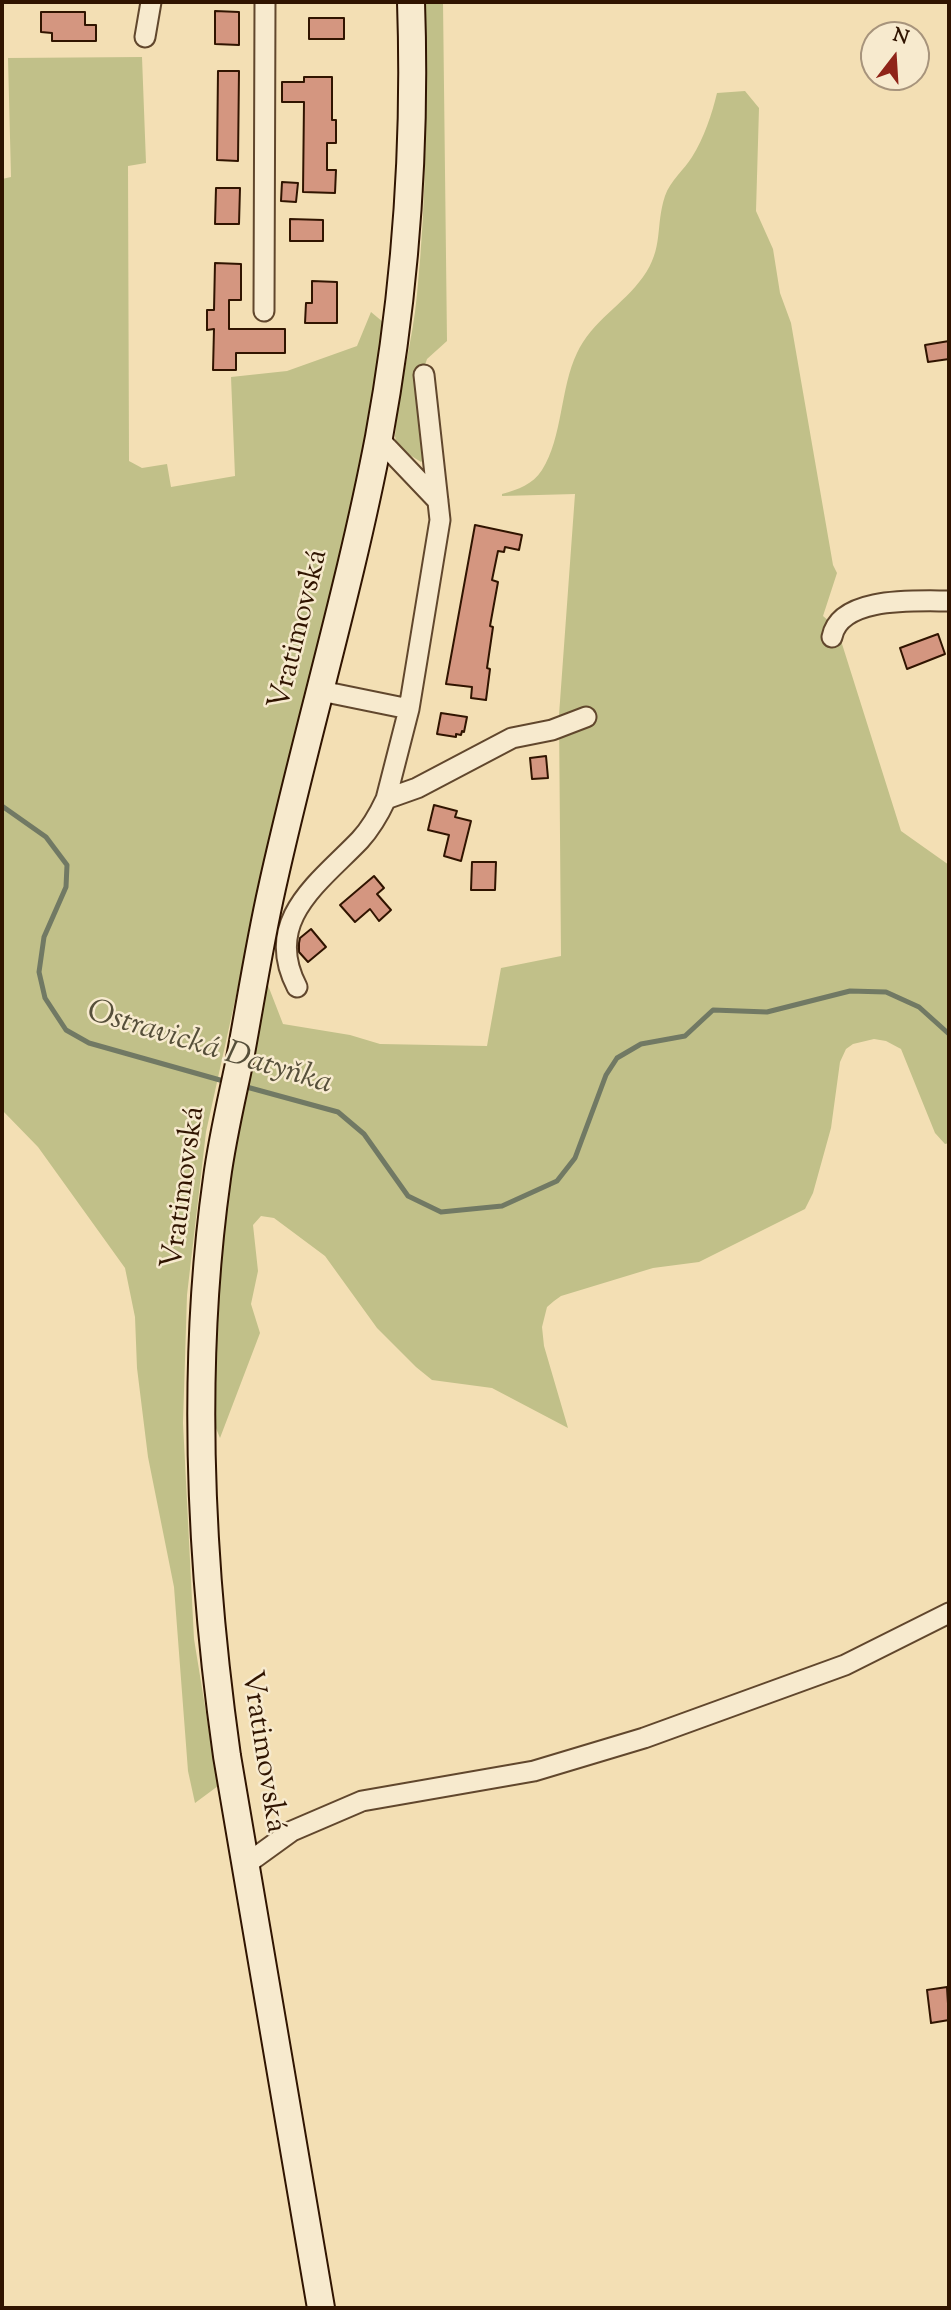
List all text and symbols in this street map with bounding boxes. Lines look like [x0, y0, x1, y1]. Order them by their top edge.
north arrow [860, 21, 930, 91]
text: N [889, 22, 912, 52]
street label: Vratimovská [264, 546, 338, 714]
water label: Ostravická Datyňka [82, 994, 336, 1106]
street label: Vratimovská [157, 1104, 215, 1272]
street label: Vratimovská [230, 1668, 292, 1836]

